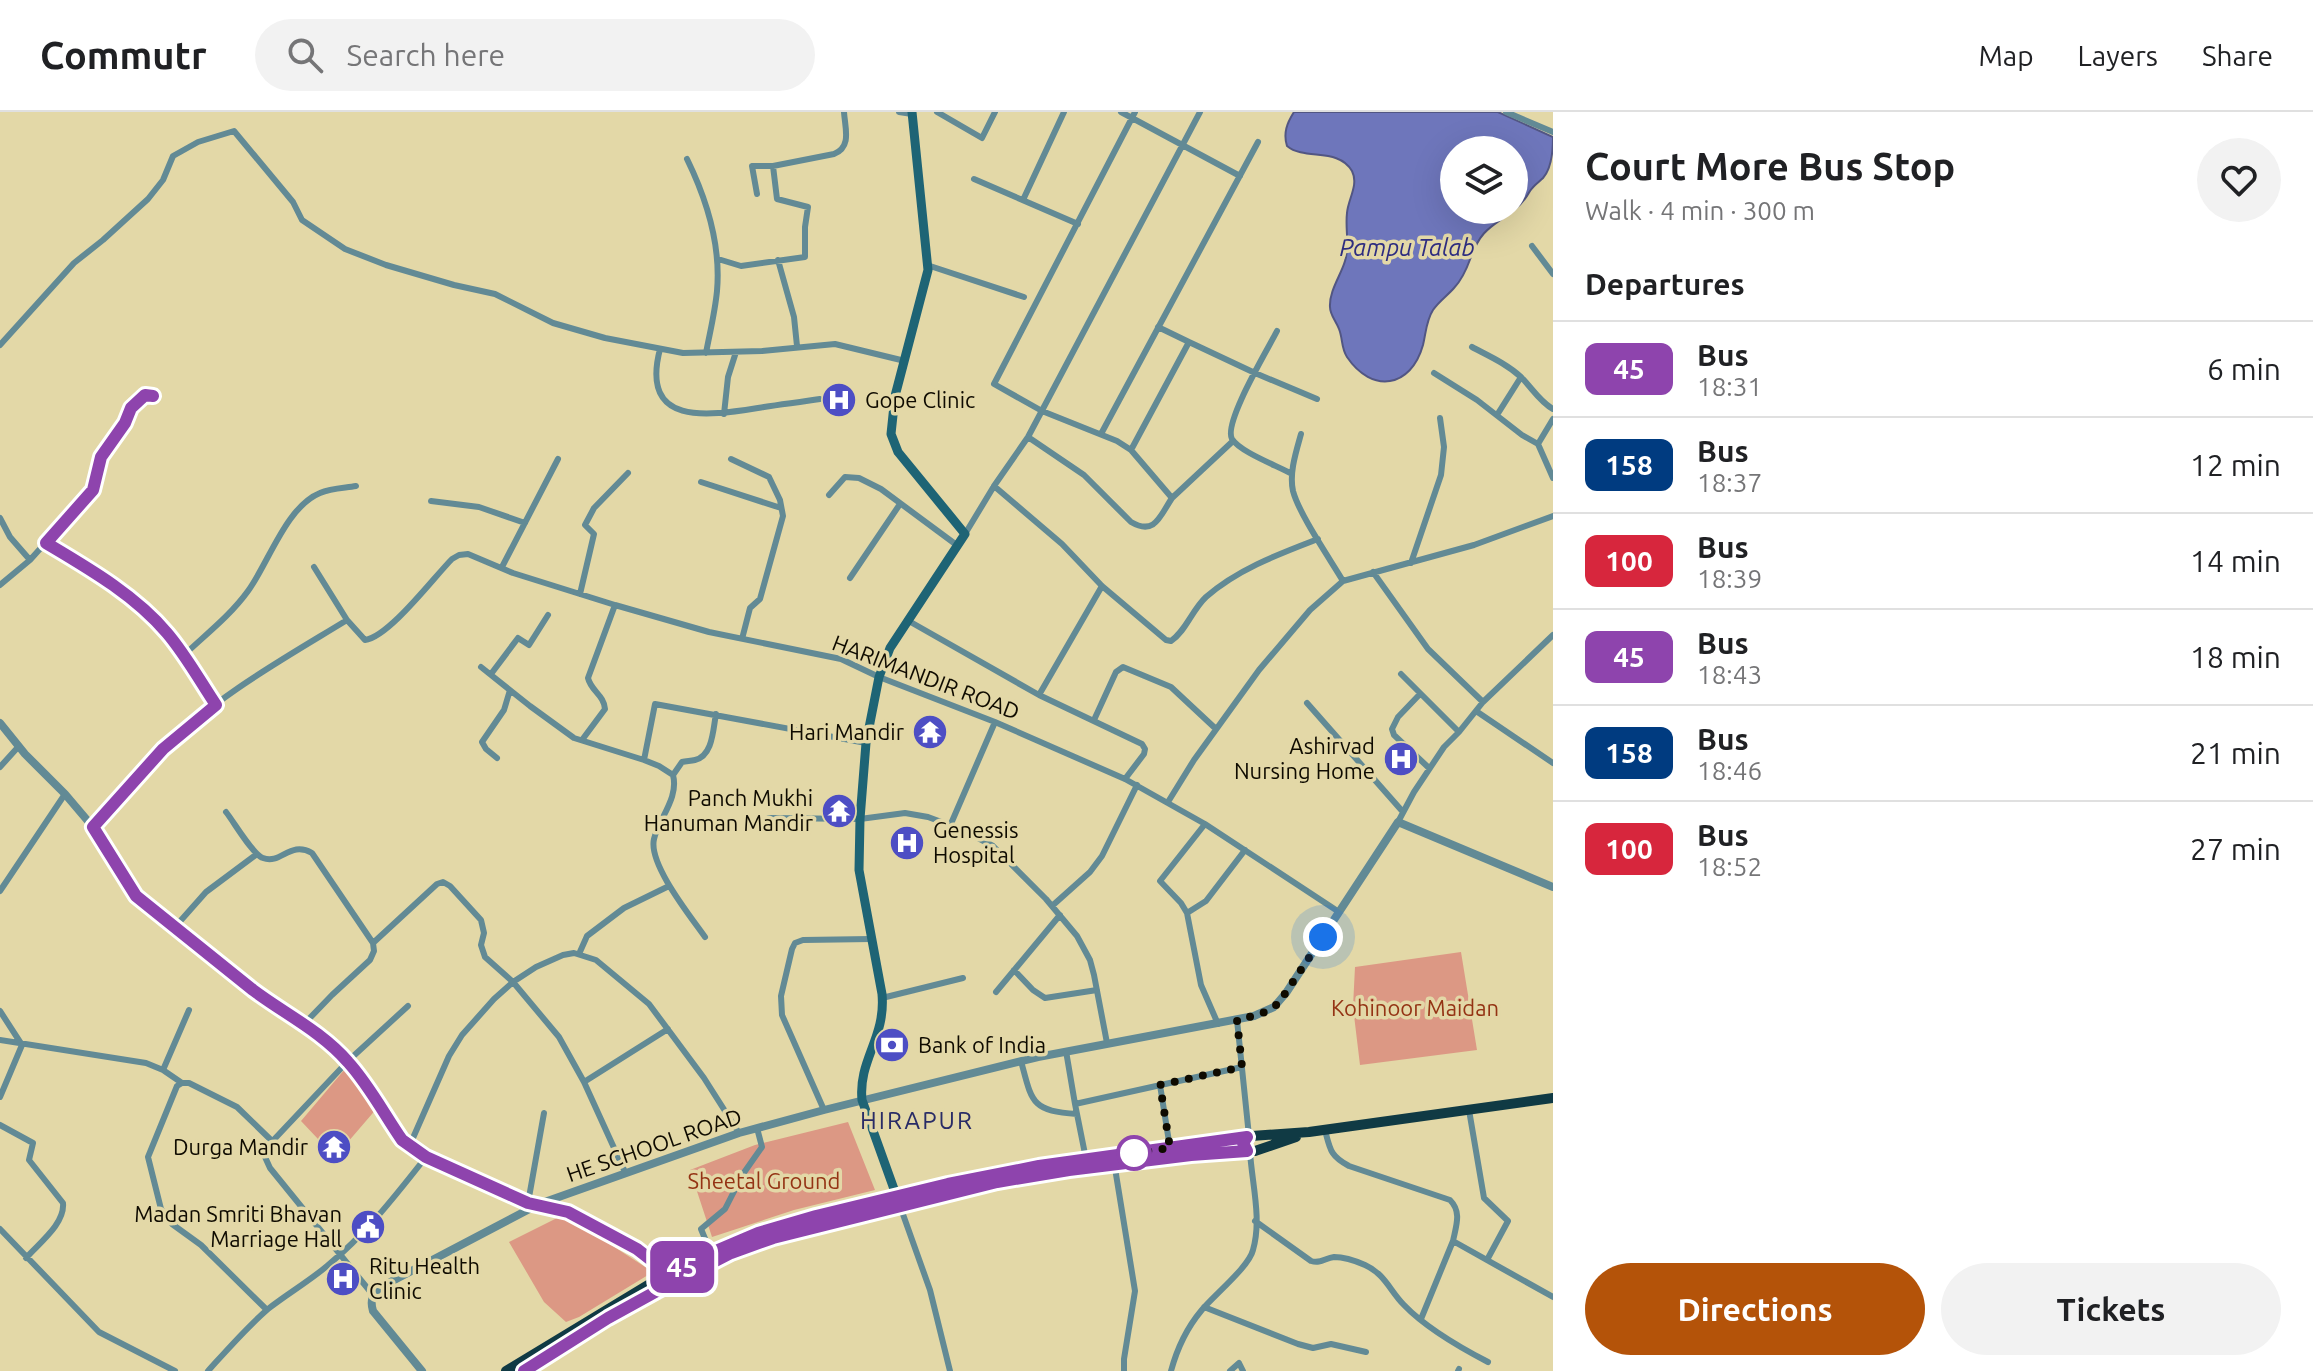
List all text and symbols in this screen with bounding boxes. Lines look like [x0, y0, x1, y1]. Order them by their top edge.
search box [255, 19, 815, 91]
icon: search [283, 33, 327, 77]
text: Commutr [40, 34, 207, 76]
text: Search here [347, 38, 505, 72]
text: Map [1978, 40, 2034, 71]
text: Layers [2078, 40, 2158, 71]
text: Share [2202, 40, 2273, 71]
map controls [1440, 136, 1528, 224]
button: layers [1440, 136, 1528, 224]
button: heart [2197, 138, 2281, 222]
text: Court More Bus Stop [1585, 145, 1955, 187]
text: Walk · 4 min · 300 m [1585, 196, 1815, 225]
water label: Pampu Talab [1339, 234, 1475, 261]
text: Departures [1585, 267, 1745, 301]
text: Bus [1697, 338, 1749, 372]
text: 6 min [2207, 352, 2281, 386]
text: 45 [1613, 353, 1645, 384]
text: 18:31 [1697, 372, 1762, 401]
hospital icon: Gope Clinic [820, 381, 858, 419]
place label: Gope Clinic [865, 387, 975, 412]
text: Bus [1697, 434, 1749, 468]
text: 12 min [2190, 448, 2281, 482]
text: 158 [1605, 449, 1653, 480]
text: 18:37 [1697, 468, 1762, 497]
text: Bus [1697, 530, 1749, 564]
text: 14 min [2190, 544, 2281, 578]
text: 100 [1605, 545, 1653, 576]
text: 18:39 [1697, 564, 1762, 593]
text: Bus [1697, 626, 1749, 660]
street label: HARIMANDIR ROAD [829, 629, 1023, 724]
text: 18 min [2190, 640, 2281, 674]
text: 45 [1613, 641, 1645, 672]
text: 18:43 [1697, 660, 1762, 689]
temple icon: Hari Mandir [911, 713, 949, 751]
place label: Hari Mandir [789, 719, 905, 744]
text: Bus [1697, 722, 1749, 756]
place label: Ashirvad Nursing Home [1234, 733, 1375, 783]
text: 21 min [2190, 736, 2281, 770]
text: 158 [1605, 737, 1653, 768]
hospital icon: Ashirvad Nursing Home [1382, 740, 1420, 778]
text: 18:46 [1697, 756, 1762, 785]
place label: Panch Mukhi Hanuman Mandir [644, 785, 814, 835]
temple icon: Panch Mukhi Hanuman Mandir [820, 792, 858, 830]
place label: Genessis Hospital [933, 817, 1018, 867]
text: Bus [1697, 818, 1749, 852]
hospital icon: Genessis Hospital [888, 824, 926, 862]
text: 27 min [2190, 832, 2281, 866]
text: 100 [1605, 833, 1653, 864]
text: 18:52 [1697, 852, 1762, 881]
your location [1303, 917, 1343, 957]
park label: Kohinoor Maidan [1331, 995, 1499, 1020]
bank icon: Bank of India [873, 1026, 911, 1064]
place label: Bank of India [918, 1032, 1046, 1057]
street label: HE SCHOOL ROAD [563, 1103, 745, 1186]
district label: HIRAPUR [860, 1107, 974, 1134]
temple icon: Durga Mandir [315, 1128, 353, 1166]
place label: Durga Mandir [173, 1134, 309, 1159]
unlabelled marker [1117, 1136, 1151, 1170]
park label: Sheetal Ground [688, 1168, 840, 1193]
place label: Madan Smriti Bhavan Marriage Hall [134, 1201, 342, 1251]
public building icon: Madan Smriti Bhavan Marriage Hall [349, 1208, 387, 1246]
line badge: 45 [646, 1241, 718, 1293]
text: 45 [666, 1251, 698, 1282]
place label: Ritu Health Clinic [369, 1253, 480, 1303]
hospital icon: Ritu Health Clinic [324, 1260, 362, 1298]
button: Directions [1585, 1263, 1925, 1355]
button: Tickets [1941, 1263, 2281, 1355]

